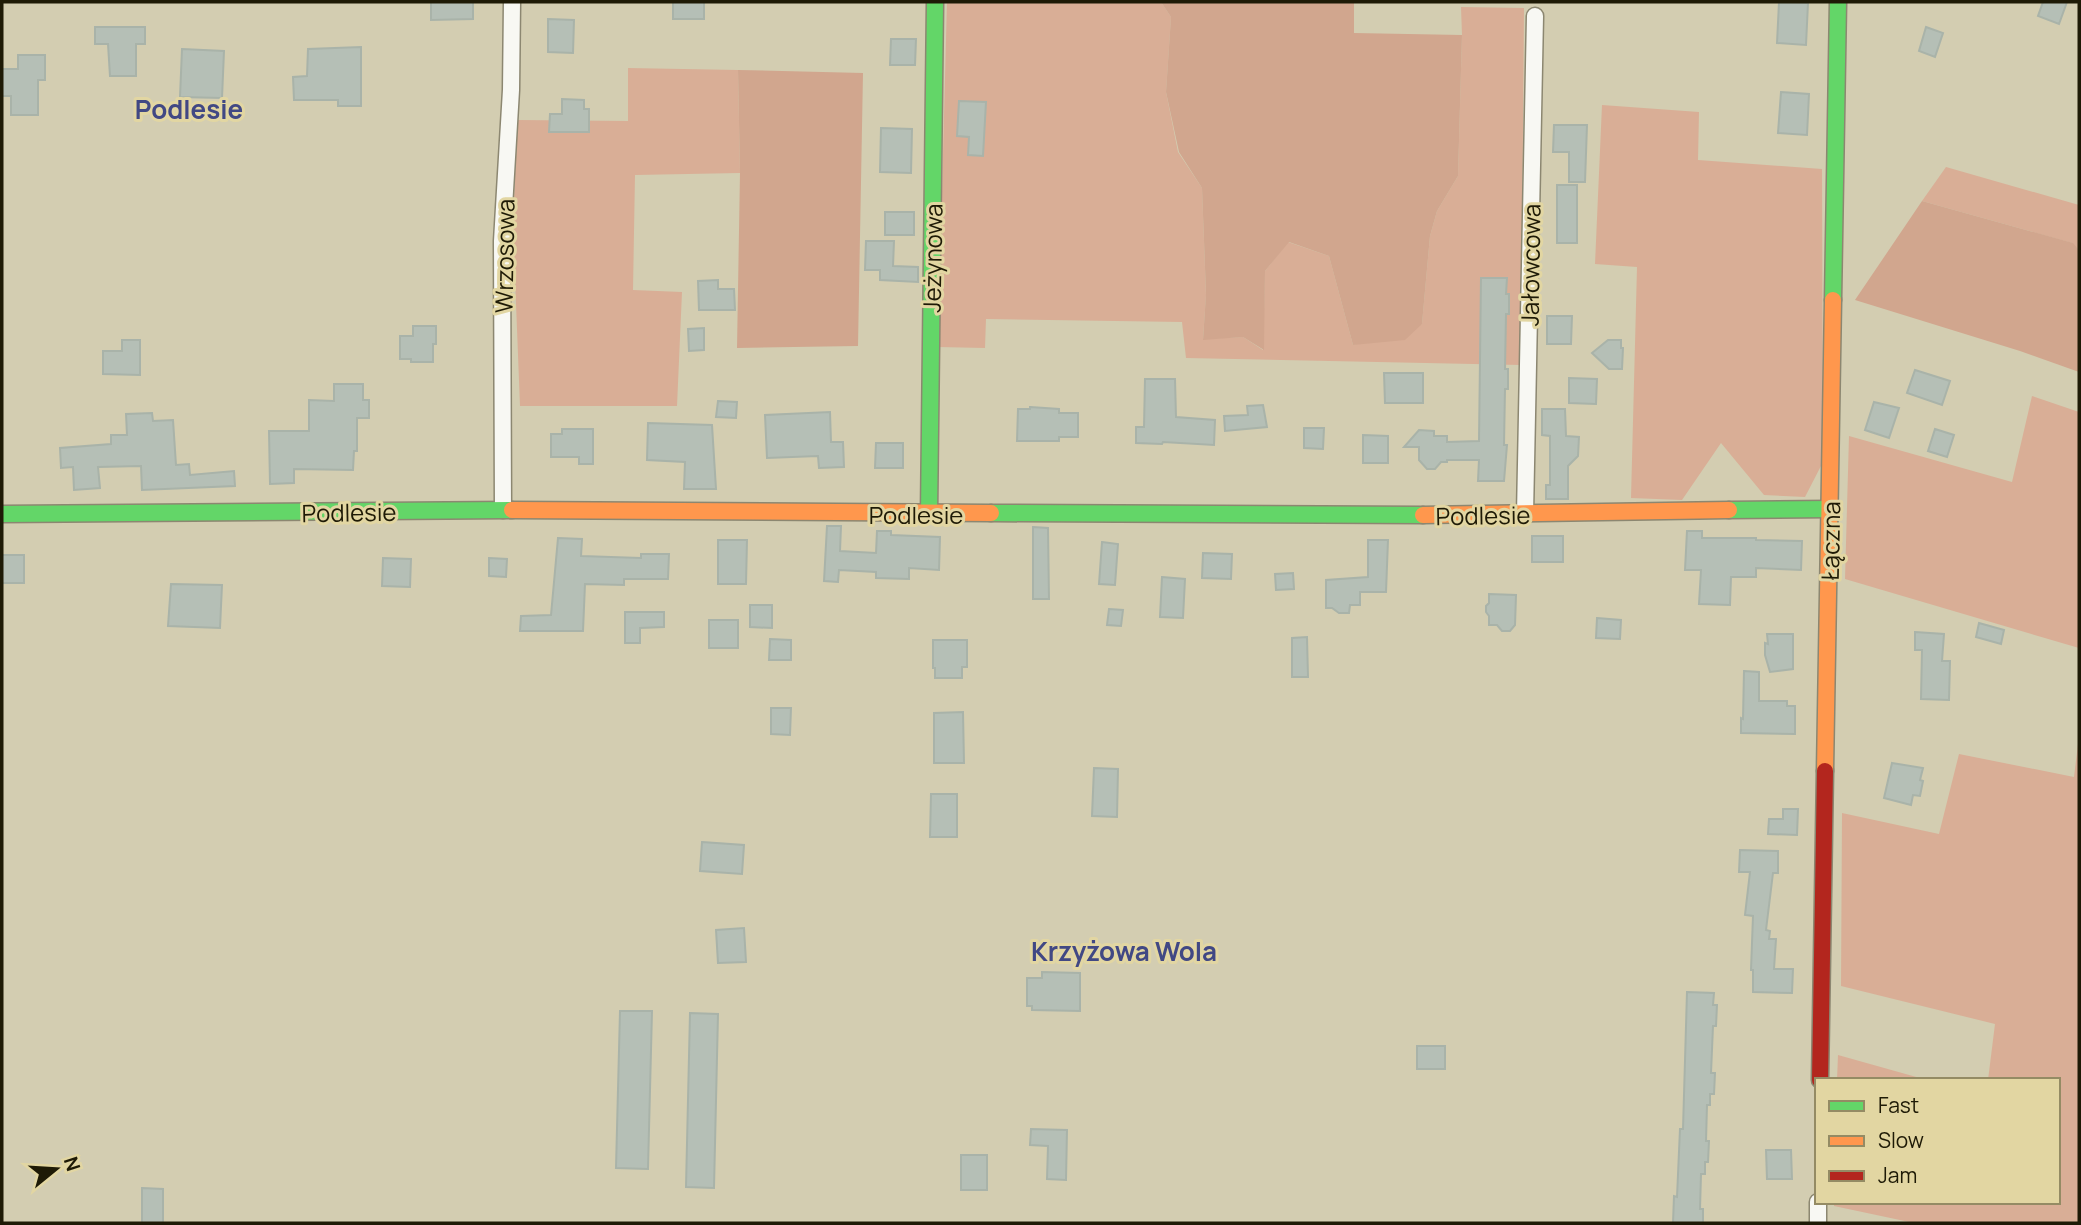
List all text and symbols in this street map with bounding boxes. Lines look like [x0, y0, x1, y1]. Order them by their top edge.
district label: Podlesie [135, 91, 243, 127]
street label: Wrzosowa [487, 199, 521, 313]
street label: Jeżynowa [915, 203, 949, 313]
street label: Jałowcowa [1512, 204, 1548, 326]
street label: Podlesie [301, 495, 397, 529]
street label: Podlesie [869, 498, 963, 531]
street label: Podlesie [1435, 498, 1531, 532]
street label: Łączna [1813, 501, 1847, 581]
district label: Krzyżowa Wola [1031, 933, 1217, 969]
legend [1815, 1078, 2060, 1204]
text: Fast [1878, 1091, 1919, 1119]
text: Slow [1878, 1126, 1924, 1154]
north arrow [21, 1134, 91, 1204]
text: N [58, 1153, 87, 1174]
text: Jam [1878, 1161, 1917, 1189]

